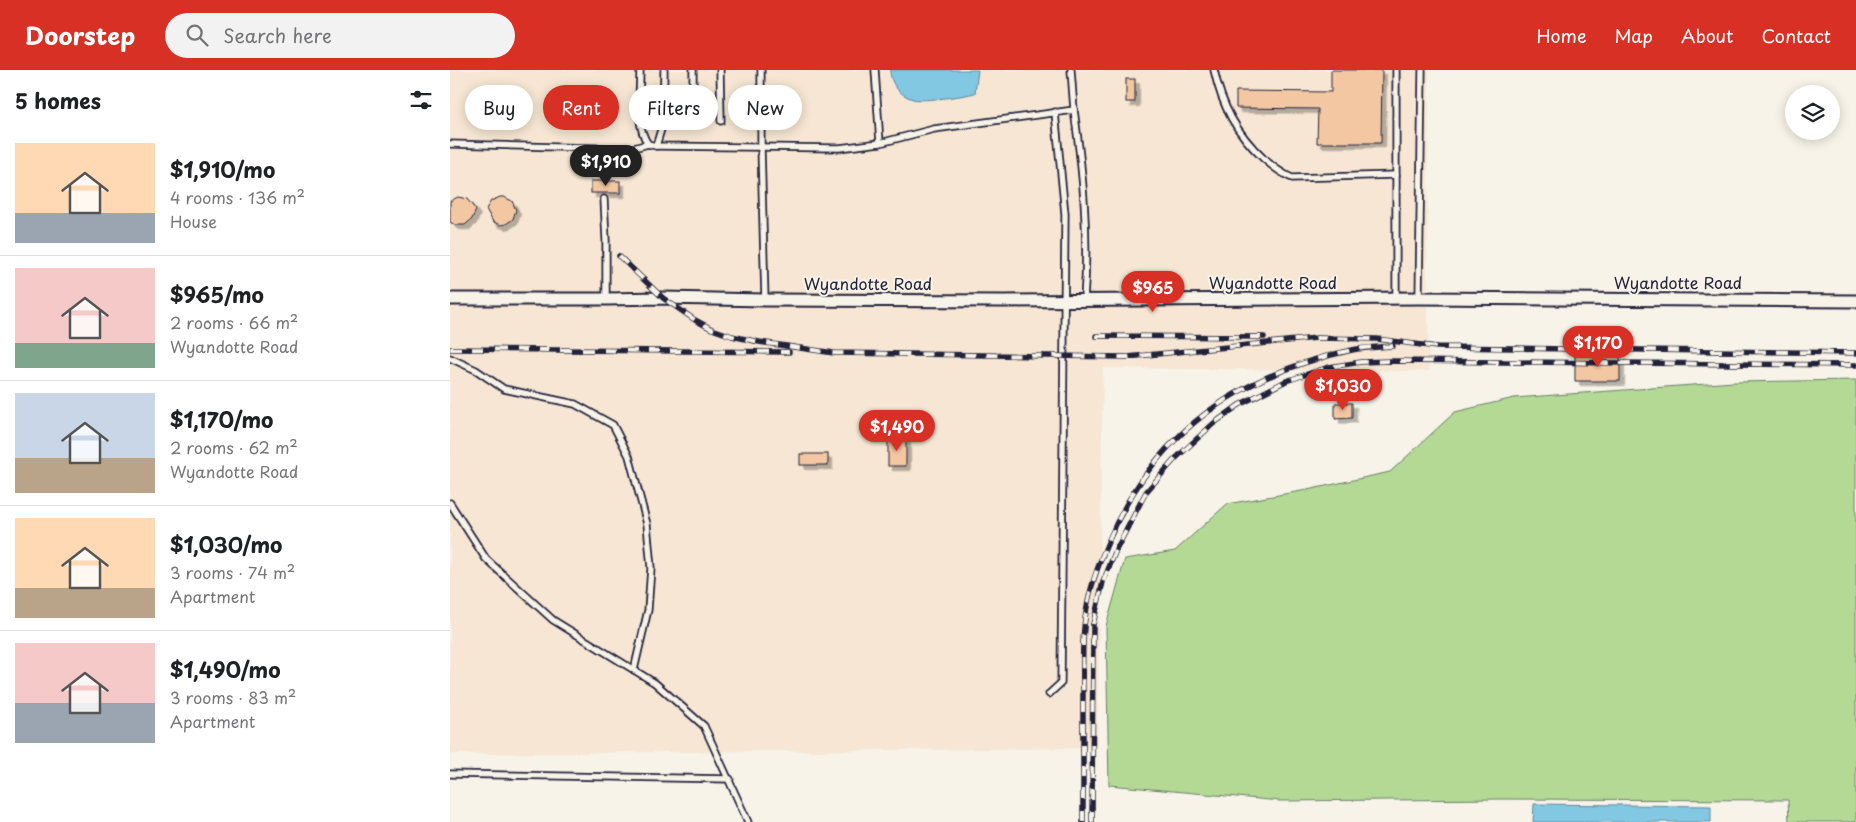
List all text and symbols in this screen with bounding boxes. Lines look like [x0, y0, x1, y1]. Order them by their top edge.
search box [165, 13, 515, 58]
text: Doorstep [25, 17, 135, 53]
icon: search [183, 21, 211, 49]
text: Search here [223, 21, 332, 49]
text: Home [1536, 22, 1586, 49]
text: Map [1614, 22, 1653, 49]
text: About [1681, 22, 1733, 49]
text: Contact [1761, 22, 1831, 49]
text: 5 homes [15, 84, 101, 116]
chip: Buy [465, 85, 533, 130]
chip: Rent [543, 85, 619, 130]
chip: Filters [629, 85, 718, 130]
chip: New [728, 85, 802, 130]
map controls [1785, 85, 1840, 140]
button: layers [1785, 85, 1840, 140]
icon: filters [407, 86, 435, 114]
pin: $1,910 [565, 144, 647, 187]
text: $1,910 [581, 149, 631, 173]
text: $1,910/mo [170, 153, 275, 185]
icon: home [55, 163, 115, 223]
text: 4 rooms · 136 m² [170, 185, 305, 209]
text: House [170, 209, 217, 233]
pin: $965 [1123, 270, 1183, 313]
street label: Wyandotte Road [1209, 270, 1337, 294]
street label: Wyandotte Road [1614, 270, 1742, 294]
street label: Wyandotte Road [804, 271, 932, 295]
text: $965 [1132, 275, 1174, 299]
text: $965/mo [170, 278, 264, 310]
icon: home [55, 288, 115, 348]
text: 2 rooms · 66 m² [170, 310, 298, 334]
pin: $1,170 [1557, 326, 1639, 368]
text: $1,170 [1574, 330, 1622, 354]
text: Wyandotte Road [170, 334, 298, 358]
pin: $1,030 [1302, 368, 1384, 411]
text: $1,030 [1315, 373, 1371, 397]
text: $1,170/mo [170, 403, 273, 435]
pin: $1,490 [856, 410, 938, 452]
icon: home [55, 413, 115, 473]
text: $1,490 [870, 414, 924, 438]
text: 2 rooms · 62 m² [170, 435, 298, 459]
text: Wyandotte Road [170, 459, 298, 483]
text: $1,030/mo [170, 528, 282, 560]
icon: home [55, 538, 115, 598]
text: 3 rooms · 74 m² [170, 560, 295, 584]
text: Apartment [170, 584, 255, 608]
text: $1,490/mo [170, 653, 281, 685]
icon: home [55, 663, 115, 723]
text: 3 rooms · 83 m² [170, 685, 296, 709]
text: Apartment [170, 709, 255, 733]

